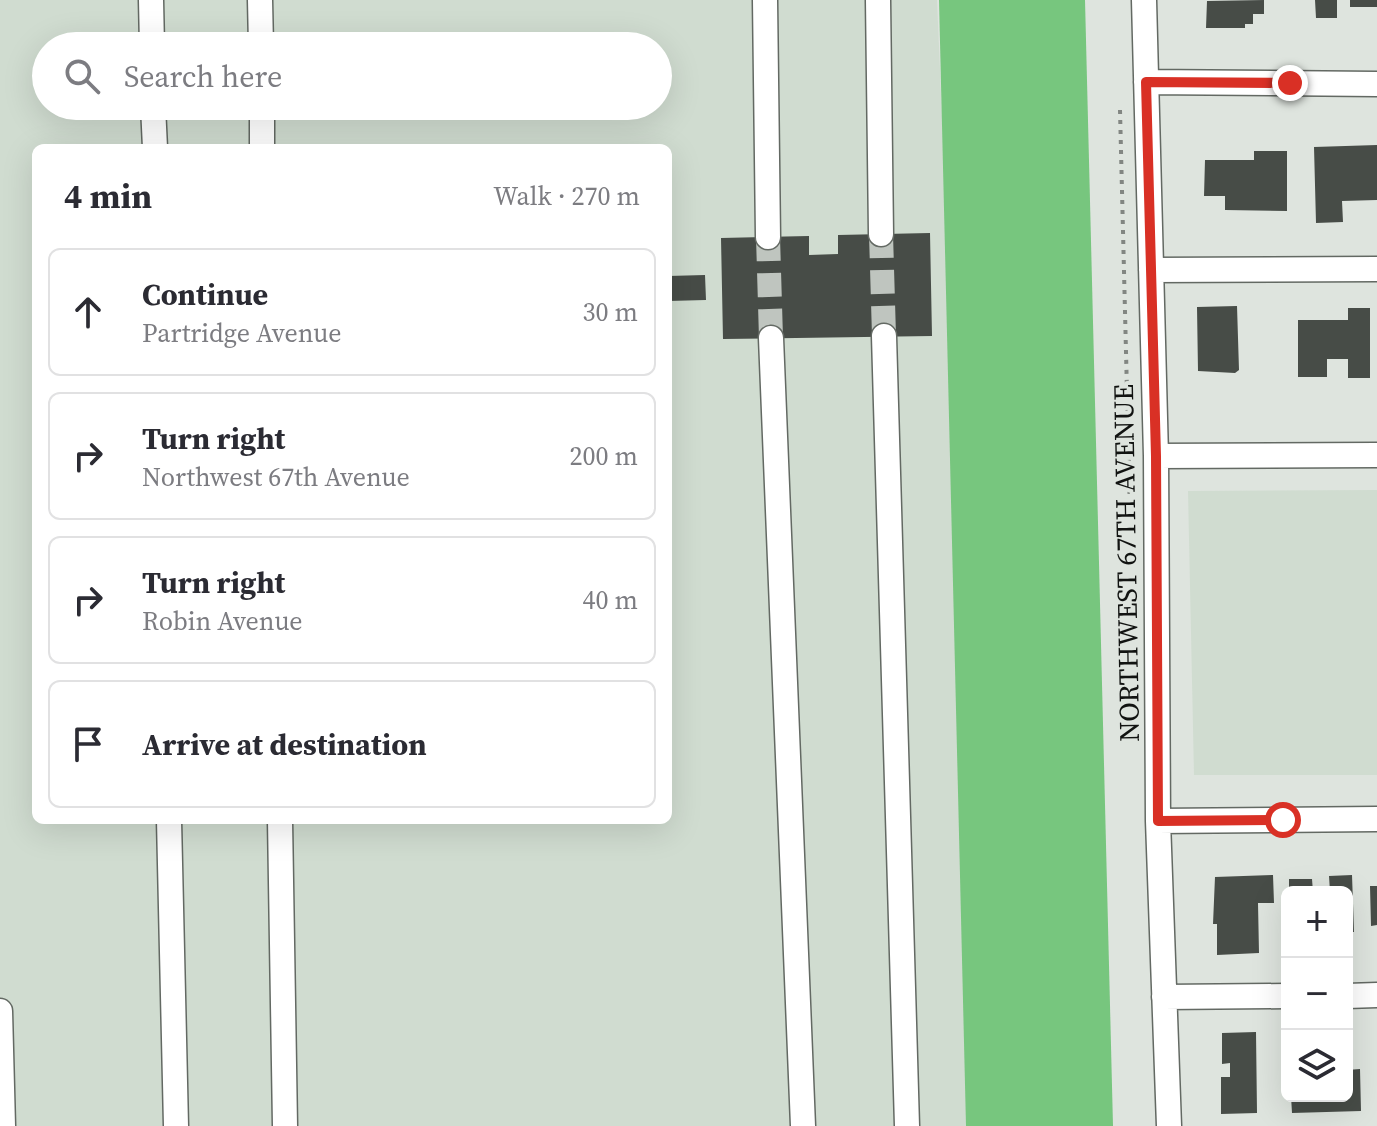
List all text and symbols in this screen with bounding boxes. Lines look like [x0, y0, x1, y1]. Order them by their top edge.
search box [32, 32, 672, 120]
icon: search [60, 54, 104, 98]
text: Search here [124, 56, 282, 97]
route end [1272, 65, 1308, 101]
text: 4 min [64, 173, 152, 219]
text: Walk · 270 m [493, 178, 640, 214]
text: Continue [142, 274, 268, 315]
icon: ahead [66, 290, 110, 334]
text: 30 m [583, 294, 638, 330]
text: Partridge Avenue [142, 315, 341, 351]
street label: NORTHWEST 67TH AVENUE [1104, 384, 1148, 742]
text: Turn right [142, 418, 285, 459]
icon: right [66, 434, 110, 478]
text: 200 m [570, 438, 638, 474]
text: Northwest 67th Avenue [142, 459, 410, 495]
text: Turn right [142, 562, 285, 603]
icon: right [66, 578, 110, 622]
text: 40 m [583, 582, 638, 618]
text: Robin Avenue [142, 603, 303, 639]
icon: arrive [66, 722, 110, 766]
text: Arrive at destination [142, 724, 427, 765]
route start [1265, 802, 1301, 838]
map controls [1281, 886, 1353, 1102]
button: + [1281, 886, 1353, 958]
button: − [1281, 958, 1353, 1030]
button: layers [1281, 1030, 1353, 1102]

